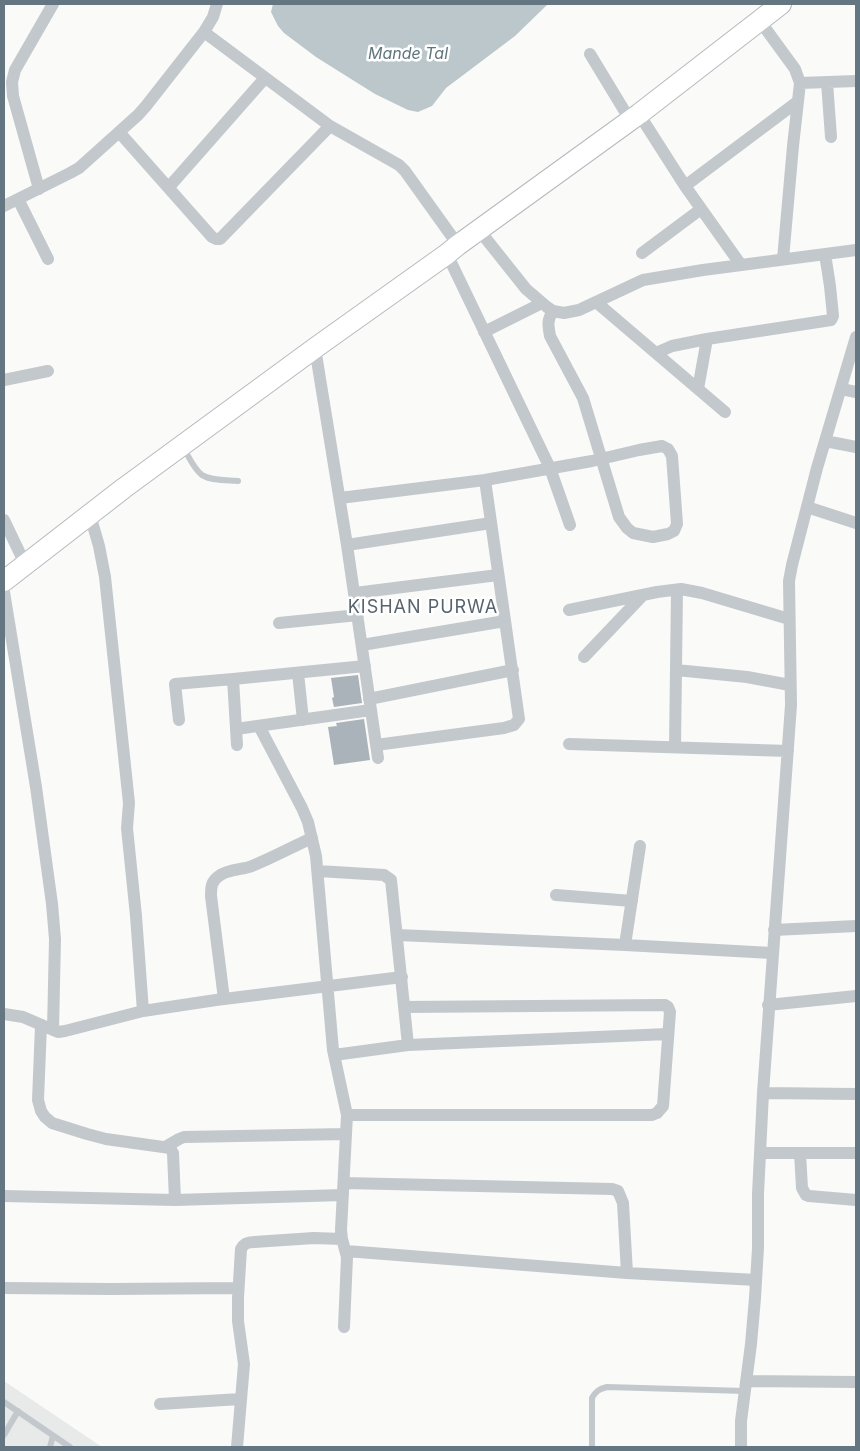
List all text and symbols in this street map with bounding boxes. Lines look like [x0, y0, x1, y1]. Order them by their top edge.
water label: Mande Tal [368, 44, 448, 64]
district label: KISHAN PURWA [346, 597, 500, 619]

